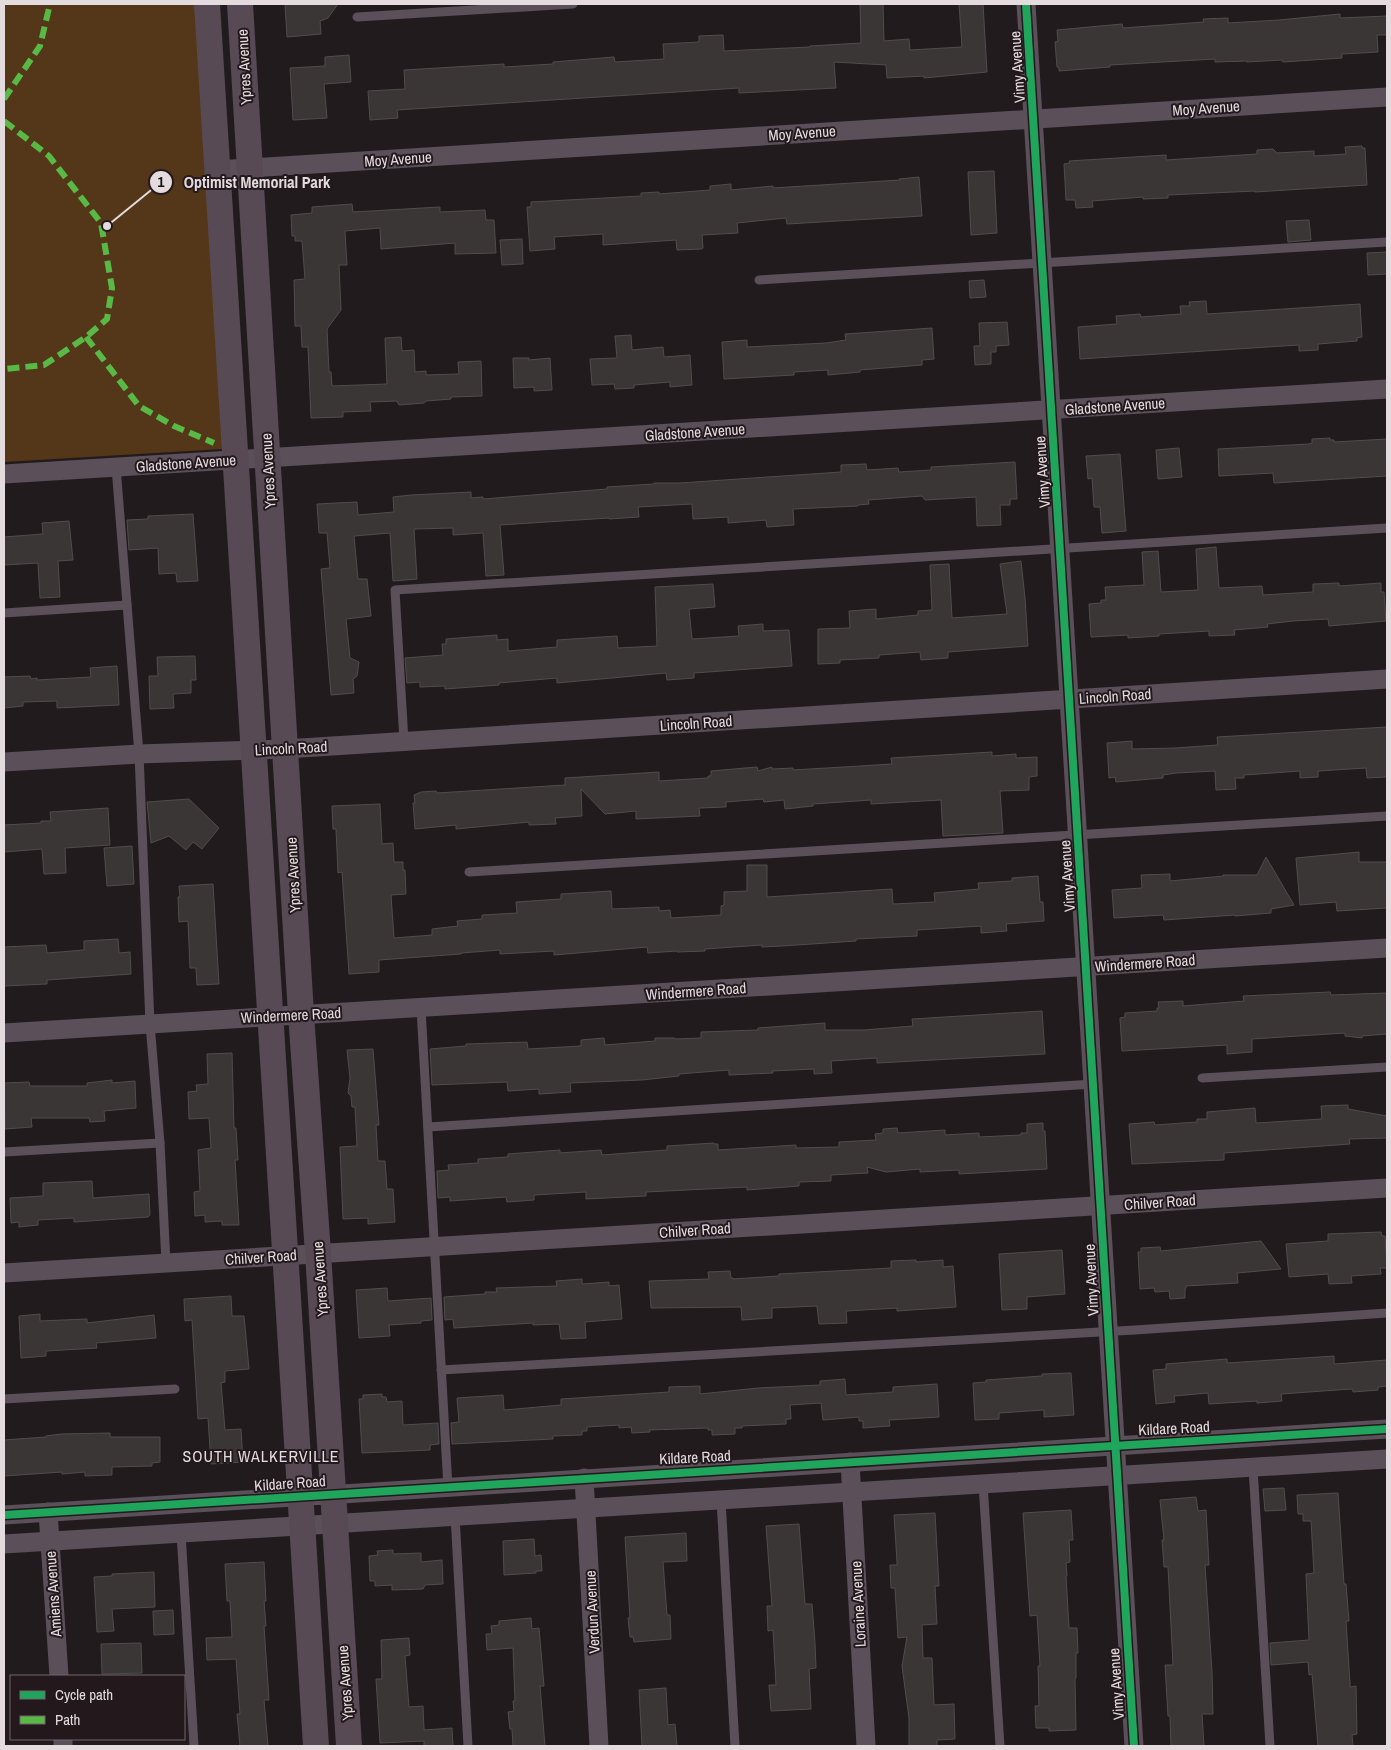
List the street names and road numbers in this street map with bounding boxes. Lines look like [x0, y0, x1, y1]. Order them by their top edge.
street label: Ypres Avenue [232, 29, 256, 105]
street label: Vimy Avenue [1004, 30, 1030, 104]
street label: Moy Avenue [1172, 95, 1241, 121]
street label: Moy Avenue [768, 120, 837, 146]
street label: Moy Avenue [364, 146, 433, 172]
street label: Gladstone Avenue [1064, 392, 1166, 420]
street label: Gladstone Avenue [644, 418, 746, 446]
street label: Ypres Avenue [256, 433, 280, 509]
street label: Vimy Avenue [1029, 435, 1055, 509]
street label: Gladstone Avenue [135, 449, 237, 477]
street label: Lincoln Road [1078, 683, 1152, 709]
street label: Lincoln Road [659, 710, 733, 736]
street label: Lincoln Road [254, 736, 328, 760]
street label: Ypres Avenue [281, 837, 305, 913]
street label: Vimy Avenue [1054, 839, 1080, 913]
street label: Windermere Road [1094, 949, 1196, 977]
street label: Windermere Road [645, 977, 747, 1005]
street label: Windermere Road [240, 1002, 342, 1028]
street label: Chilver Road [1123, 1189, 1197, 1215]
street label: Chilver Road [658, 1217, 732, 1243]
street label: Ypres Avenue [307, 1240, 333, 1317]
street label: Vimy Avenue [1079, 1243, 1103, 1317]
street label: Chilver Road [224, 1244, 298, 1270]
street label: Kildare Road [1138, 1416, 1210, 1440]
street label: Kildare Road [659, 1445, 731, 1469]
street label: Kildare Road [253, 1470, 327, 1496]
street label: Amiens Avenue [40, 1550, 67, 1639]
street label: Loraine Avenue [845, 1560, 871, 1647]
street label: Verdun Avenue [579, 1570, 605, 1654]
street label: Ypres Avenue [332, 1644, 358, 1721]
street label: Vimy Avenue [1103, 1647, 1129, 1721]

